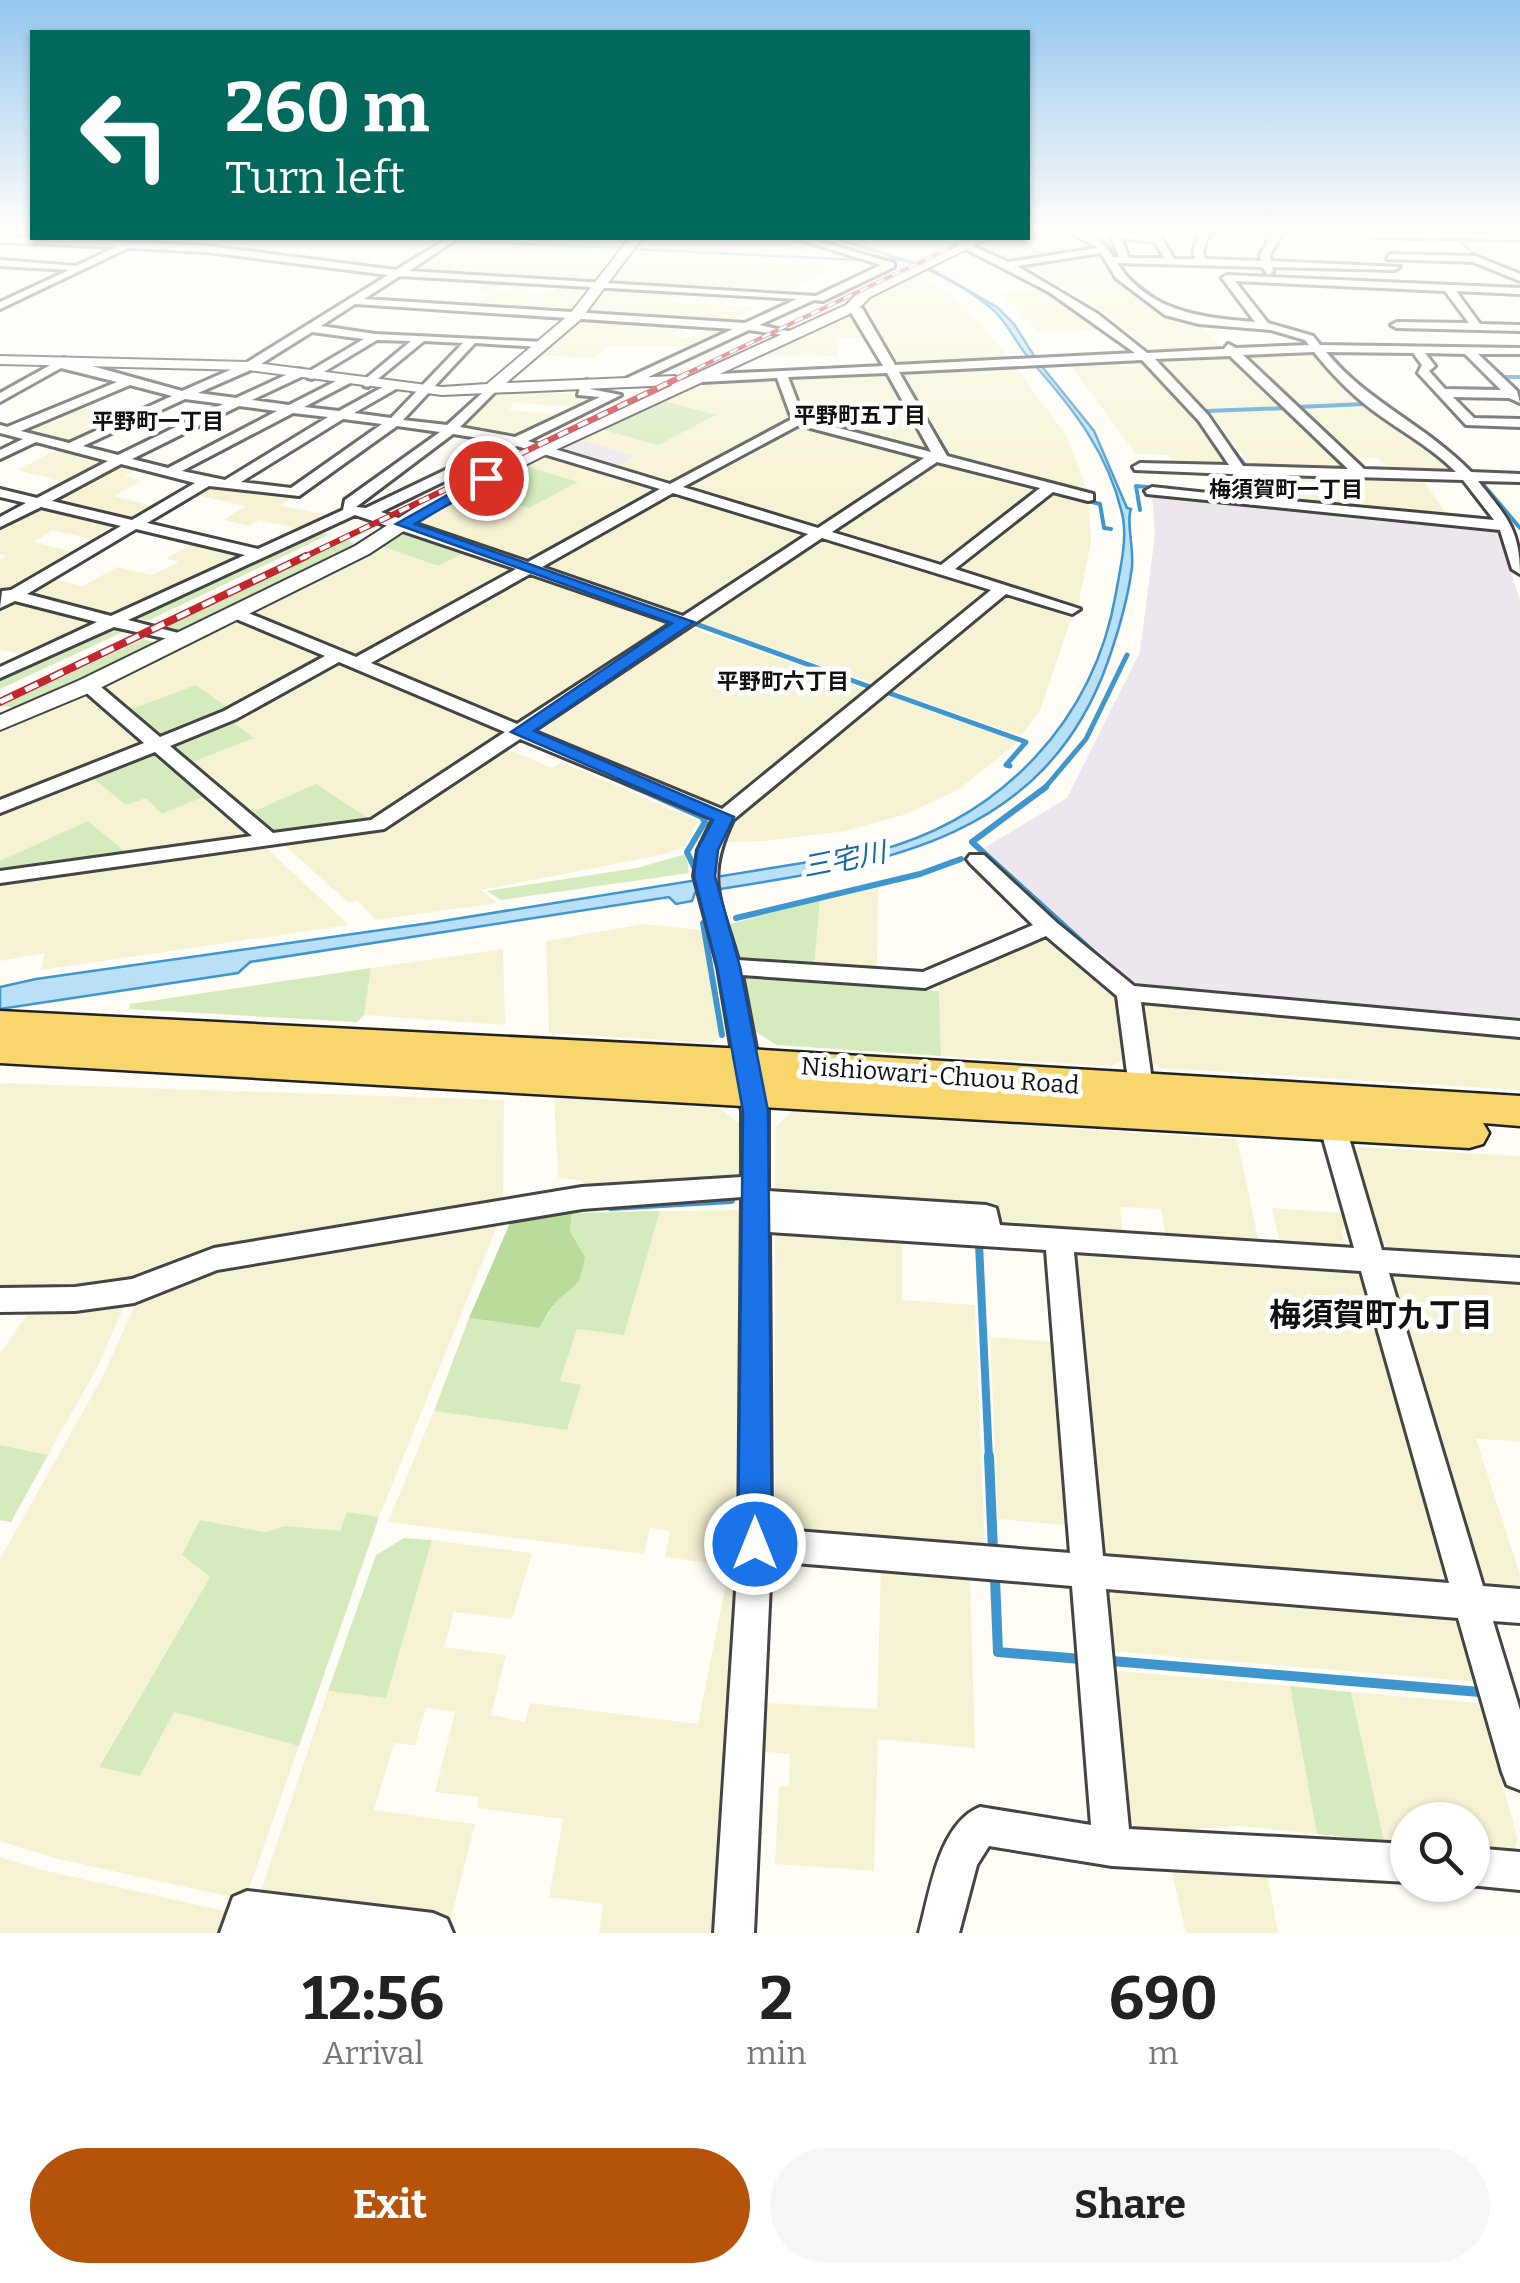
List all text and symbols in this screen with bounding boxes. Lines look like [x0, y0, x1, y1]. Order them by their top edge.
text: 260 m [225, 66, 430, 150]
icon: left [60, 70, 190, 200]
text: Turn left [225, 151, 405, 205]
district label: 平野町五丁目 [794, 402, 926, 429]
district label: 平野町一丁目 [92, 408, 224, 435]
pin [444, 436, 529, 521]
icon: arrive [459, 451, 514, 506]
district label: 梅須賀町一丁目 [1209, 476, 1363, 503]
district label: 平野町六丁目 [717, 668, 849, 695]
water label: 三宅川 [800, 835, 891, 884]
street label: Nishiowari-Chuou Road [800, 1051, 1080, 1101]
district label: 梅須賀町九丁目 [1269, 1296, 1493, 1334]
position arrow [703, 1492, 807, 1596]
map controls [1390, 1802, 1490, 1902]
button: search [1390, 1802, 1490, 1902]
text: 12:56 [302, 1963, 444, 2035]
text: 2 [760, 1963, 793, 2035]
text: 690 [1109, 1963, 1218, 2035]
text: Arrival [322, 2034, 424, 2072]
text: min [746, 2034, 807, 2072]
text: m [1148, 2034, 1179, 2072]
button: Exit [30, 2148, 750, 2263]
button: Share [770, 2148, 1490, 2263]

